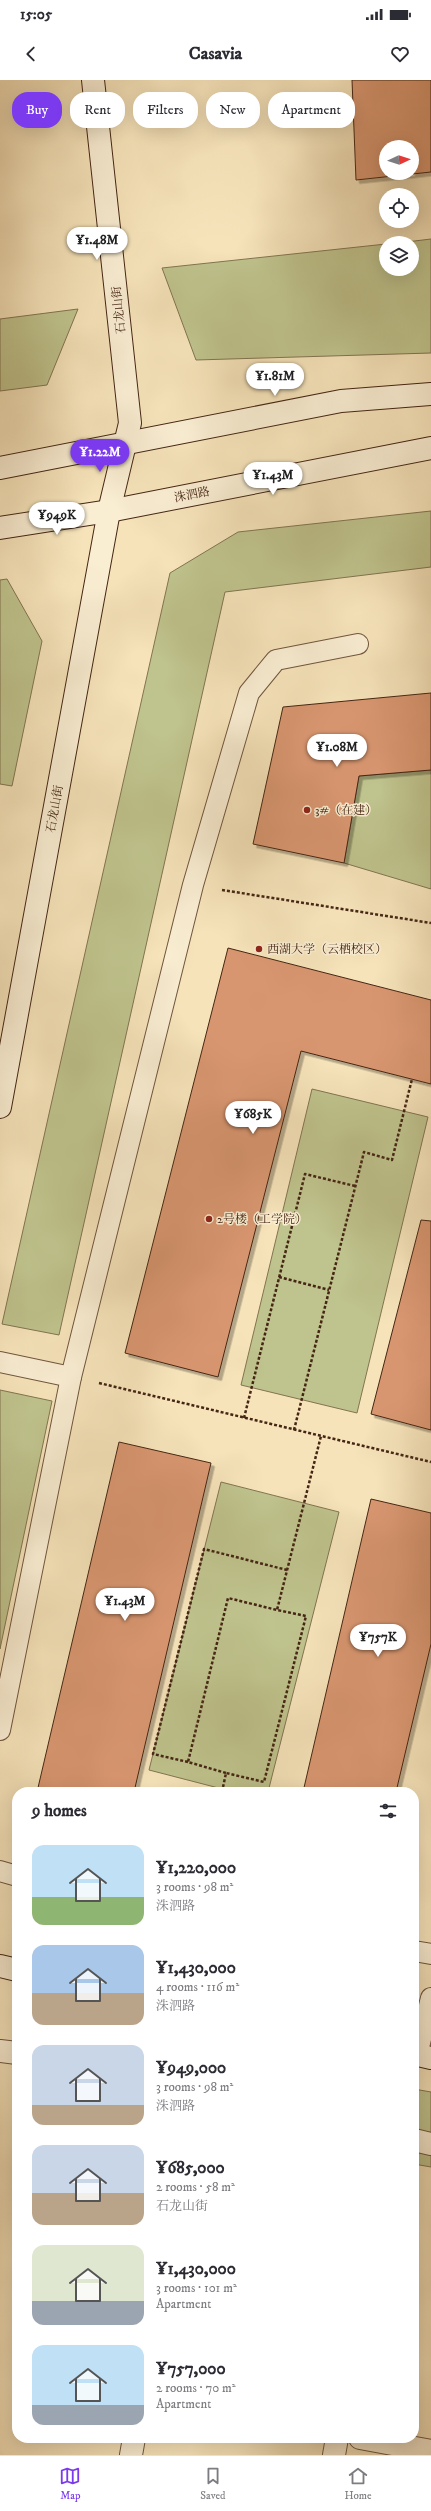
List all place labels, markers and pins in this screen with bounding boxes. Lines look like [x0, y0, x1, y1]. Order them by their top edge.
pin: ¥1.48M [64, 227, 130, 261]
pin: ¥1.81M [242, 363, 308, 397]
pin: ¥1.22M [67, 439, 133, 473]
pin: ¥1.43M [240, 462, 306, 496]
pin: ¥949K [29, 502, 85, 536]
pin: ¥1.08M [304, 734, 370, 768]
place label: 3#（在建） [315, 803, 377, 818]
marker: 3#（在建） [302, 805, 312, 815]
place label: 西湖大学（云栖校区） [267, 942, 387, 957]
marker: 西湖大学（云栖校区） [254, 944, 264, 954]
pin: ¥685K [225, 1101, 281, 1135]
place label: 2号楼（工学院） [217, 1212, 307, 1227]
marker: 2号楼（工学院） [204, 1214, 214, 1224]
pin: ¥1.43M [92, 1588, 158, 1622]
pin: ¥757K [350, 1624, 406, 1658]

